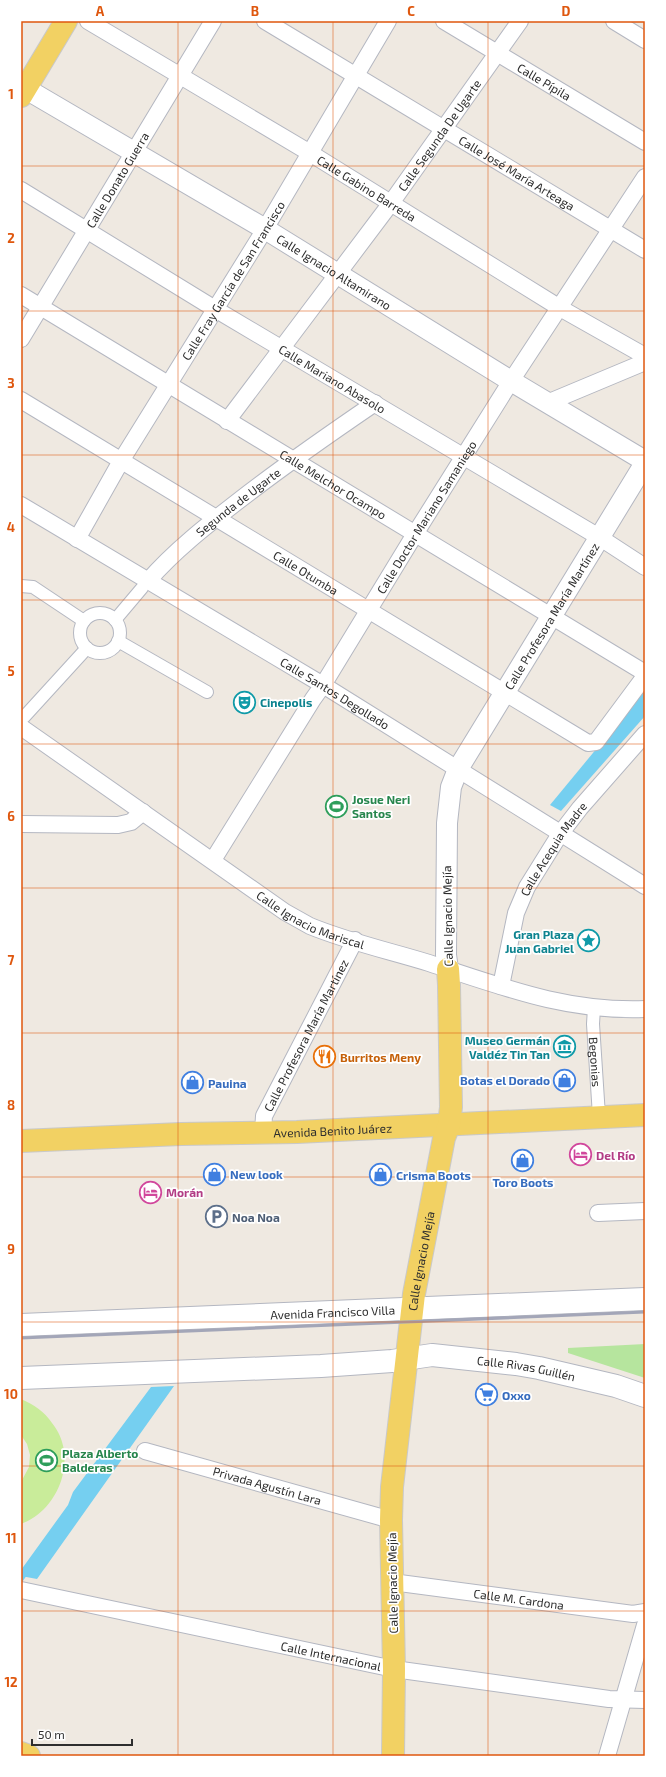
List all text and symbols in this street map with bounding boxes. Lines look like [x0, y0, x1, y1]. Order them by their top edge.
text: A [96, 3, 105, 19]
text: B [251, 3, 259, 19]
text: C [407, 3, 415, 19]
text: D [562, 3, 571, 19]
street label: Calle Pípila [515, 60, 574, 103]
street label: Calle Segunda De Ugarte [395, 77, 483, 194]
text: 1 [8, 86, 14, 102]
street label: Calle Donato Guerra [83, 129, 151, 230]
street label: Calle José María Arteaga [456, 133, 577, 213]
street label: Calle Gabino Barreda [315, 152, 419, 224]
street label: Calle Fray García de San Francisco [178, 198, 287, 363]
text: 2 [7, 230, 15, 246]
street label: Calle Ignacio Altamirano [274, 231, 394, 312]
street label: Calle Mariano Abasolo [276, 342, 388, 416]
text: 3 [7, 375, 15, 391]
street label: Calle Doctor Mariano Samaniego [374, 438, 479, 596]
street label: Calle Melchor Ocampo [277, 447, 389, 522]
street label: Segunda de Ugarte [193, 465, 283, 539]
text: 4 [7, 519, 15, 535]
street label: Calle Profesora María Martínez [501, 540, 602, 692]
street label: Calle Otumba [271, 547, 341, 597]
street label: Calle Santos Degollado [278, 654, 392, 732]
text: 5 [7, 663, 15, 679]
theatre icon: Cinepolis [231, 689, 257, 715]
place label: Cinepolis [260, 695, 312, 709]
place label: Josue Neri Santos [352, 792, 410, 820]
sports icon: Josue Neri Santos [324, 793, 350, 819]
street label: Calle Acequia Madre [517, 799, 589, 898]
text: 6 [7, 808, 15, 824]
street label: Calle Ignacio Mejía [439, 865, 456, 967]
street label: Calle Ignacio Mariscal [254, 888, 367, 951]
place label: Gran Plaza Juan Gabriel [505, 927, 574, 955]
place icon: Gran Plaza Juan Gabriel [576, 928, 602, 954]
text: 7 [8, 952, 15, 968]
street label: Calle Profesora María Martínez [261, 957, 351, 1114]
place label: Museo Germán Valdéz Tin Tan [465, 1033, 550, 1061]
museum icon: Museo Germán Valdéz Tin Tan [552, 1034, 578, 1060]
street label: Begonias [587, 1036, 604, 1087]
restaurant icon: Burritos Meny [312, 1044, 338, 1070]
place label: Burritos Meny [340, 1050, 421, 1065]
shop icon: Botas el Dorado [552, 1067, 578, 1093]
shop icon: Pauina [179, 1070, 205, 1096]
place label: Botas el Dorado [460, 1073, 550, 1087]
place label: Pauina [208, 1076, 247, 1090]
text: 8 [7, 1097, 15, 1113]
street label: Avenida Benito Juárez [273, 1120, 392, 1139]
hotel icon: Del Río [568, 1142, 594, 1168]
shop icon: Toro Boots [510, 1148, 536, 1174]
place label: Del Río [596, 1148, 635, 1162]
shop icon: New look [201, 1161, 227, 1187]
shop icon: Crisma Boots [368, 1162, 394, 1188]
place label: New look [230, 1167, 283, 1181]
place label: Crisma Boots [396, 1168, 471, 1182]
place label: Toro Boots [493, 1175, 553, 1189]
hotel icon: Morán [137, 1179, 163, 1205]
place label: Morán [166, 1185, 203, 1199]
parking icon: Noa Noa [204, 1204, 230, 1230]
place label: Noa Noa [232, 1210, 280, 1224]
street label: Calle Ignacio Mejía [405, 1210, 437, 1312]
text: 9 [7, 1241, 15, 1257]
street label: Avenida Francisco Villa [270, 1302, 395, 1322]
street label: Calle Rivas Guillén [476, 1353, 577, 1383]
supermarket icon: Oxxo [474, 1382, 500, 1408]
text: 10 [4, 1386, 18, 1402]
place label: Oxxo [502, 1388, 531, 1402]
place label: Plaza Alberto Balderas [62, 1446, 138, 1474]
sports icon: Plaza Alberto Balderas [34, 1447, 60, 1473]
street label: Privada Agustín Lara [211, 1463, 323, 1507]
text: 11 [5, 1530, 17, 1546]
street label: Calle Ignacio Mejía [384, 1532, 401, 1634]
street label: Calle M. Cardona [473, 1586, 565, 1612]
street label: Calle Internacional [280, 1638, 383, 1673]
text: 12 [4, 1674, 18, 1690]
scale bar [32, 1721, 132, 1747]
text: 50 m [38, 1727, 65, 1741]

